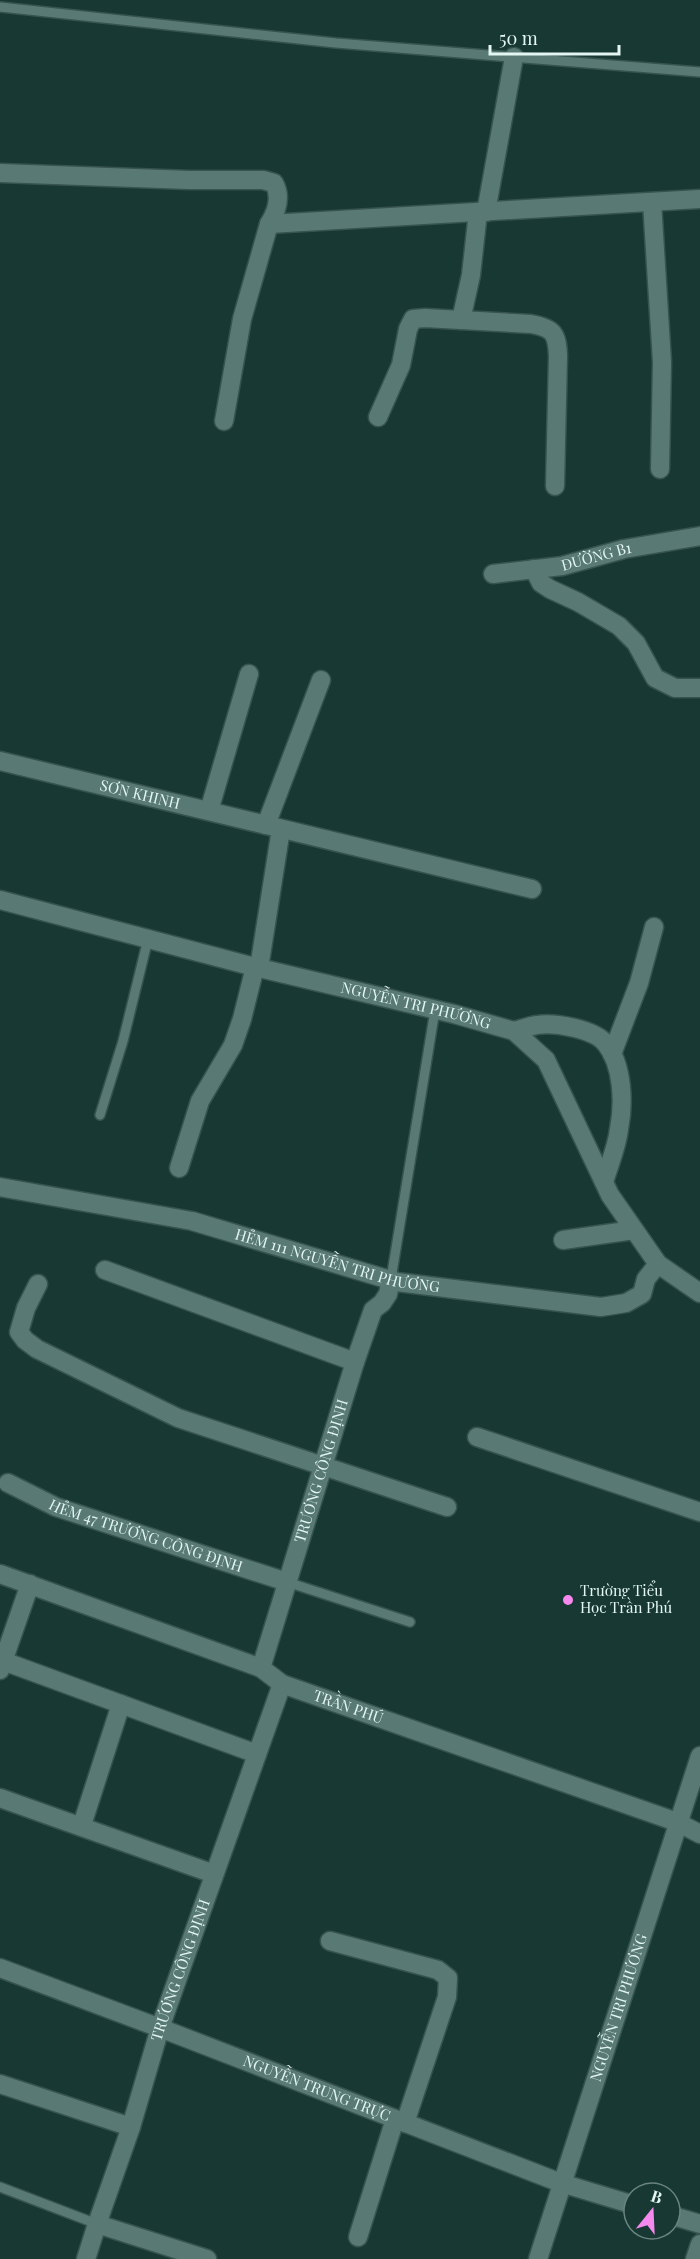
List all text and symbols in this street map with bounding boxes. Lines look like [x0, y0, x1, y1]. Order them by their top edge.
scale bar [490, 18, 619, 56]
text: 50 m [499, 26, 538, 50]
street label: ĐƯỜNG B1 [559, 537, 633, 575]
street label: SƠN KHINH [98, 774, 182, 813]
street label: NGUYỄN TRI PHƯƠNG [339, 977, 494, 1033]
street label: HẺM 111 NGUYỄN TRI PHƯƠNG [233, 1223, 441, 1296]
street label: TRƯƠNG CÔNG ĐỊNH [289, 1397, 352, 1545]
street label: HẺM 47 TRƯƠNG CÔNG ĐỊNH [46, 1494, 246, 1576]
place label: Trường Tiểu Học Trần Phú [580, 1580, 673, 1617]
marker: Trường Tiểu Học Trần Phú [561, 1593, 575, 1607]
street label: TRẦN PHÚ [311, 1685, 386, 1728]
street label: TRƯƠNG CÔNG ĐỊNH [146, 1896, 214, 2043]
street label: NGUYỄN TRI PHƯƠNG [585, 1931, 651, 2084]
street label: NGUYỄN TRUNG TRỰC [241, 2050, 394, 2125]
north arrow [622, 2181, 682, 2241]
text: B [648, 2185, 665, 2208]

